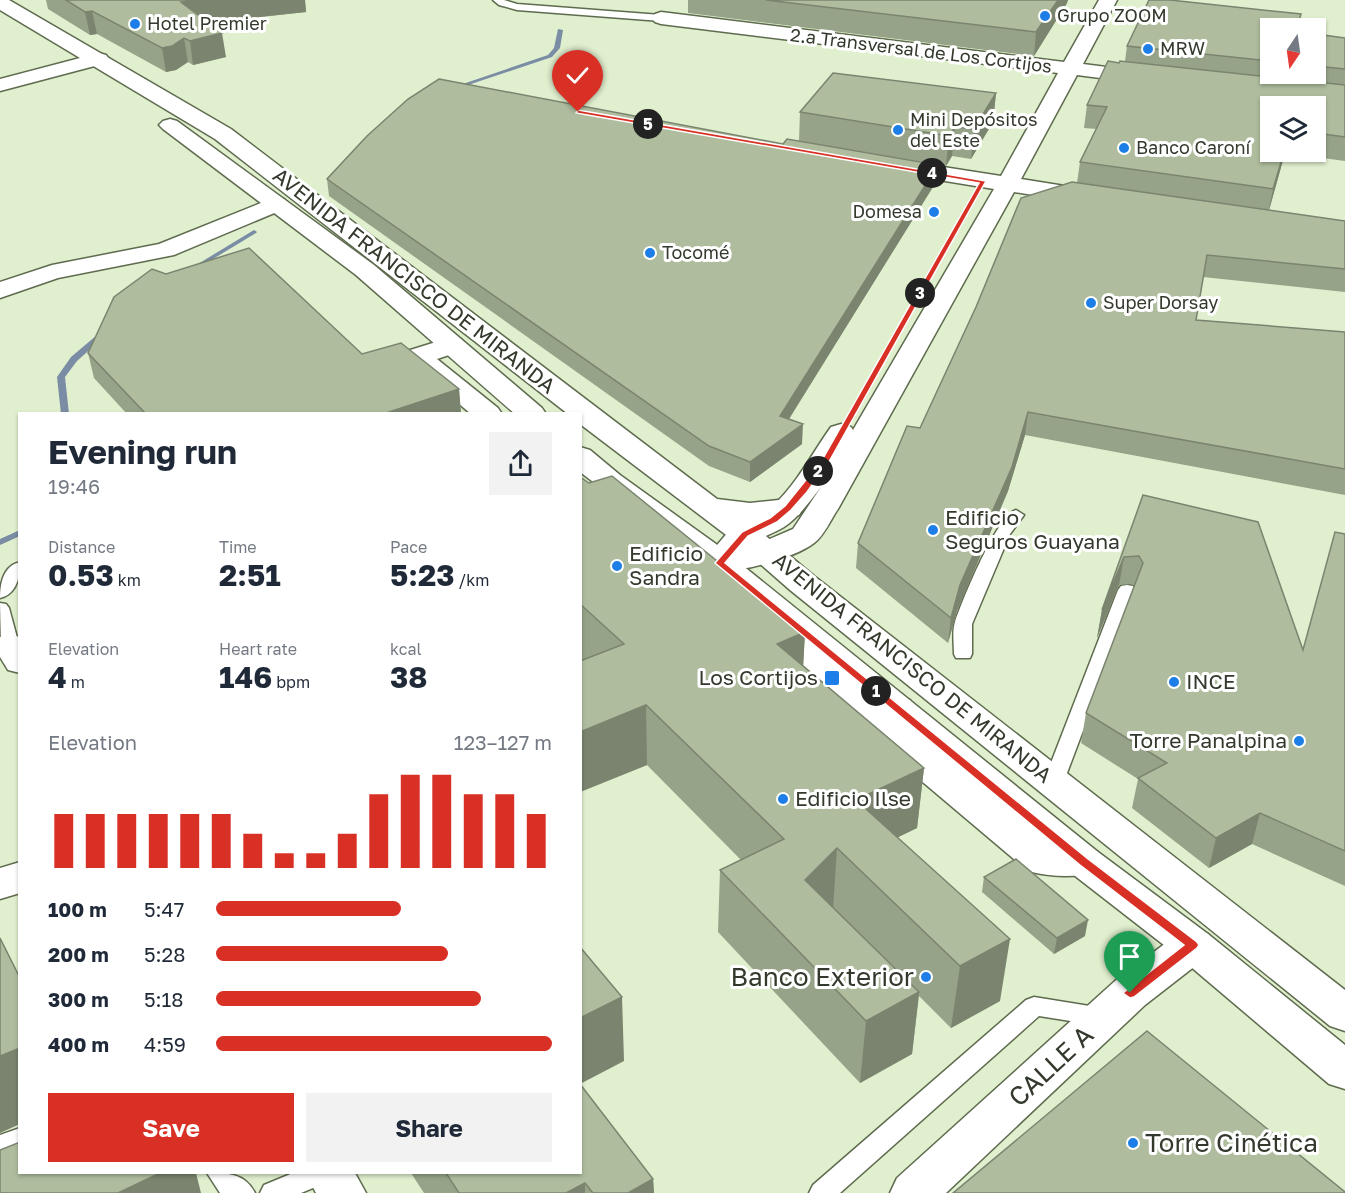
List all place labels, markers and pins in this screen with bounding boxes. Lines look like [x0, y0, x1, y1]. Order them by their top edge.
place label: Grupo ZOOM [1057, 4, 1167, 26]
marker: Grupo ZOOM [1038, 9, 1052, 23]
place label: Hotel Premier [147, 12, 267, 34]
marker: Hotel Premier [128, 17, 142, 31]
place label: MRW [1160, 37, 1205, 59]
marker: MRW [1141, 42, 1155, 56]
pin [552, 50, 603, 112]
place label: Mini Depósitos del Este [910, 108, 1038, 151]
pin: 5 [633, 109, 663, 139]
marker: Mini Depósitos del Este [891, 123, 905, 137]
place label: Banco Caroní [1136, 136, 1252, 158]
marker: Banco Caroní [1117, 141, 1131, 155]
pin: 4 [917, 158, 947, 188]
place label: Domesa [853, 200, 922, 222]
marker: Domesa [927, 205, 941, 219]
place label: Tocomé [662, 241, 729, 263]
marker: Tocomé [643, 246, 657, 260]
pin: 3 [905, 278, 935, 308]
place label: Super Dorsay [1103, 291, 1218, 313]
marker: Super Dorsay [1084, 296, 1098, 310]
pin: 2 [803, 456, 833, 486]
place label: Edificio Seguros Guayana [945, 504, 1120, 554]
marker: Edificio Seguros Guayana [926, 523, 940, 537]
place label: Edificio Sandra [629, 540, 703, 590]
marker: Edificio Sandra [610, 559, 624, 573]
place label: Los Cortijos [698, 664, 818, 690]
place label: INCE [1186, 668, 1236, 694]
marker: Los Cortijos [823, 669, 841, 687]
marker: INCE [1167, 675, 1181, 689]
pin: 1 [861, 676, 891, 706]
place label: Torre Panalpina [1129, 727, 1287, 753]
marker: Torre Panalpina [1292, 734, 1306, 748]
place label: Edificio Ilse [795, 785, 911, 811]
marker: Edificio Ilse [776, 792, 790, 806]
pin [1104, 931, 1155, 993]
place label: Banco Exterior [731, 961, 914, 992]
marker: Banco Exterior [919, 970, 933, 984]
place label: Torre Cinética [1145, 1127, 1318, 1158]
marker: Torre Cinética [1126, 1136, 1140, 1150]

